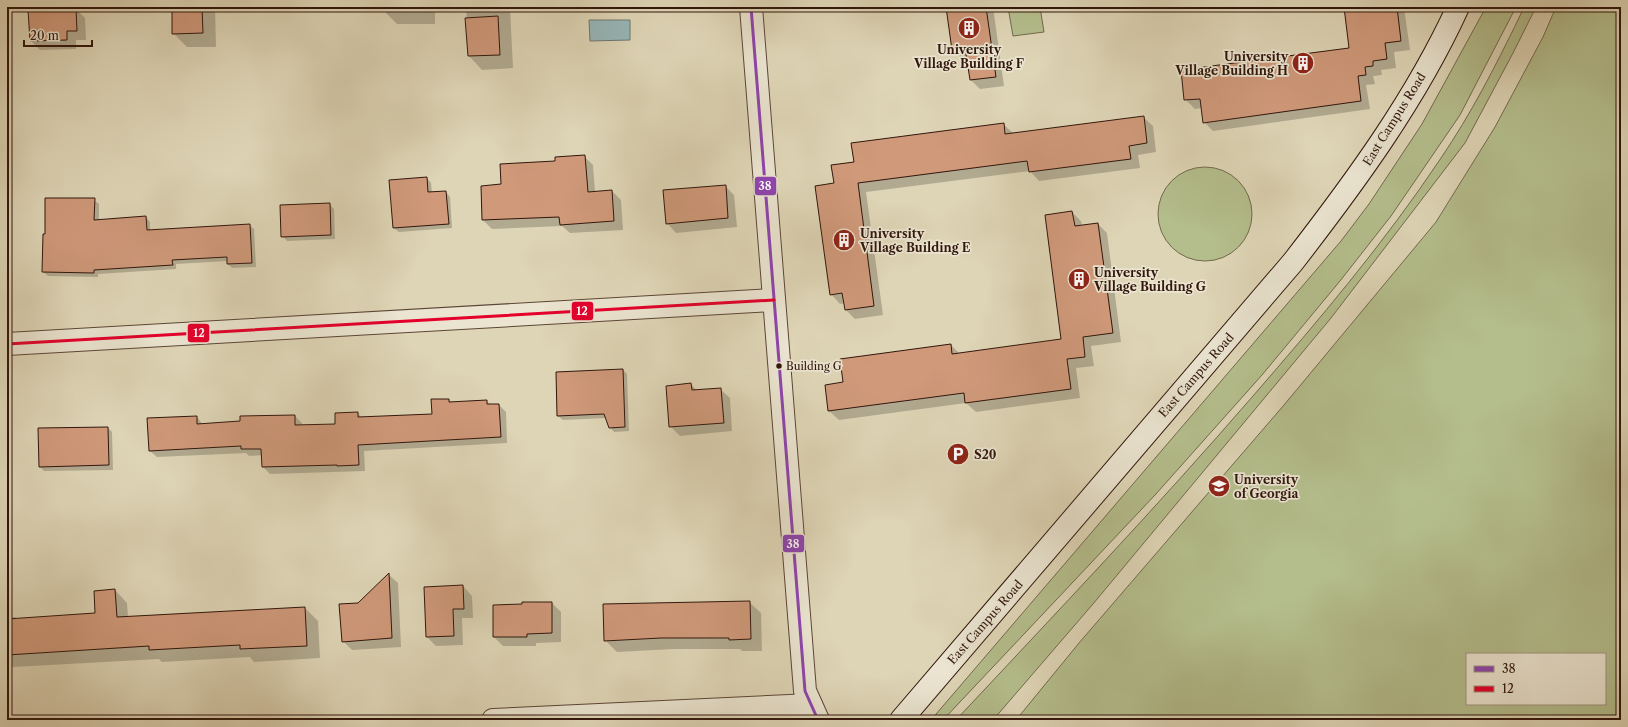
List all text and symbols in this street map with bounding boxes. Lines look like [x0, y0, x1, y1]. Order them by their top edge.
building icon: University Village Building F [956, 15, 982, 41]
scale bar [24, 22, 92, 48]
text: 20 m [30, 28, 59, 43]
place label: University Village Building F [913, 42, 1024, 71]
place label: University Village Building H [1174, 49, 1289, 78]
building icon: University Village Building H [1290, 50, 1316, 76]
street label: East Campus Road [1359, 69, 1429, 168]
line badge: 38 [754, 176, 777, 196]
text: 38 [759, 179, 772, 193]
place label: University Village Building E [859, 226, 971, 255]
building icon: University Village Building E [831, 227, 857, 253]
place label: University Village Building G [1093, 265, 1206, 294]
building icon: University Village Building G [1066, 266, 1092, 292]
line badge: 12 [571, 301, 594, 321]
text: 12 [576, 304, 588, 318]
line badge: 12 [187, 323, 210, 343]
text: 12 [193, 326, 205, 340]
street label: East Campus Road [1155, 329, 1237, 420]
place label: Building G [786, 359, 842, 373]
marker: Building G [774, 361, 784, 371]
parking icon: S20 [945, 441, 971, 467]
place label: S20 [974, 447, 997, 462]
place label: University of Georgia [1234, 472, 1300, 501]
school or university icon: University of Georgia [1206, 473, 1232, 499]
line badge: 38 [782, 534, 805, 553]
text: 38 [787, 537, 800, 551]
street label: East Campus Road [944, 576, 1026, 667]
legend [1466, 653, 1606, 705]
text: 38 [1502, 661, 1516, 676]
text: 12 [1502, 681, 1514, 696]

